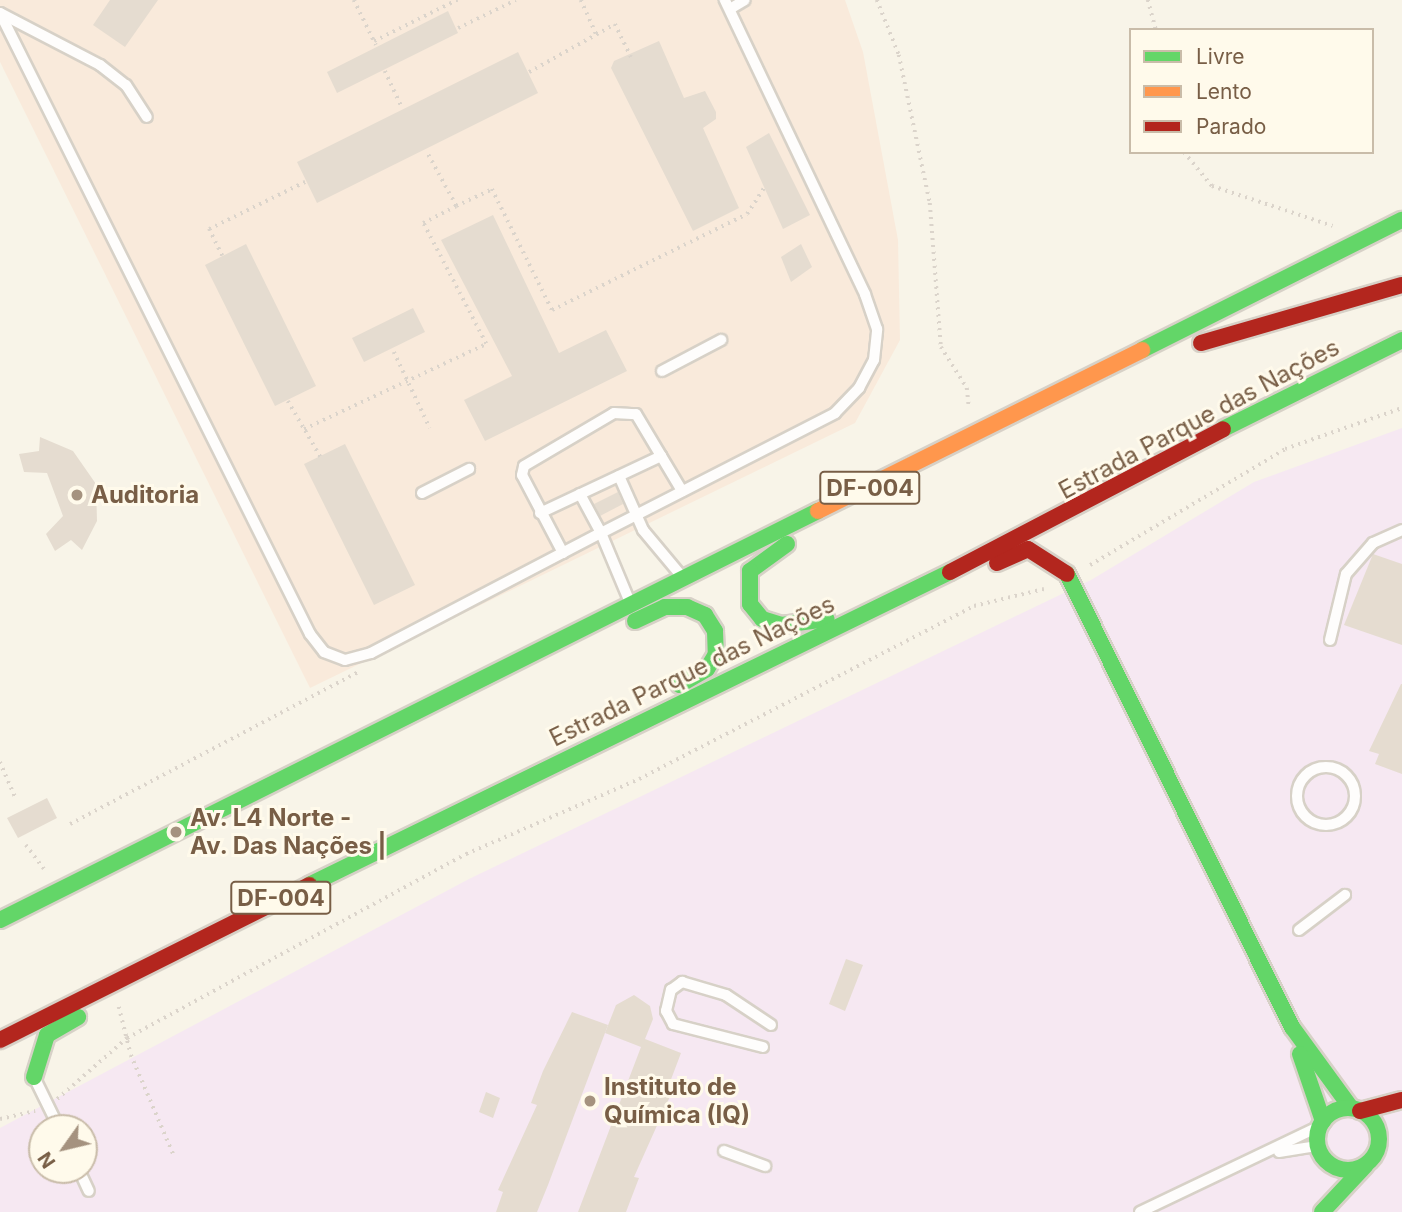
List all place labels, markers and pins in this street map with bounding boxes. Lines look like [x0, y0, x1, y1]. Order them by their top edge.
place label: Auditoria [91, 481, 199, 509]
marker: Auditoria [69, 487, 85, 503]
place label: Av. L4 Norte - Av. Das Nações | [190, 804, 387, 860]
marker: Av. L4 Norte - Av. Das Nações | [168, 824, 184, 840]
place label: Instituto de Química (IQ) [604, 1073, 750, 1129]
marker: Instituto de Química (IQ) [582, 1093, 598, 1109]

